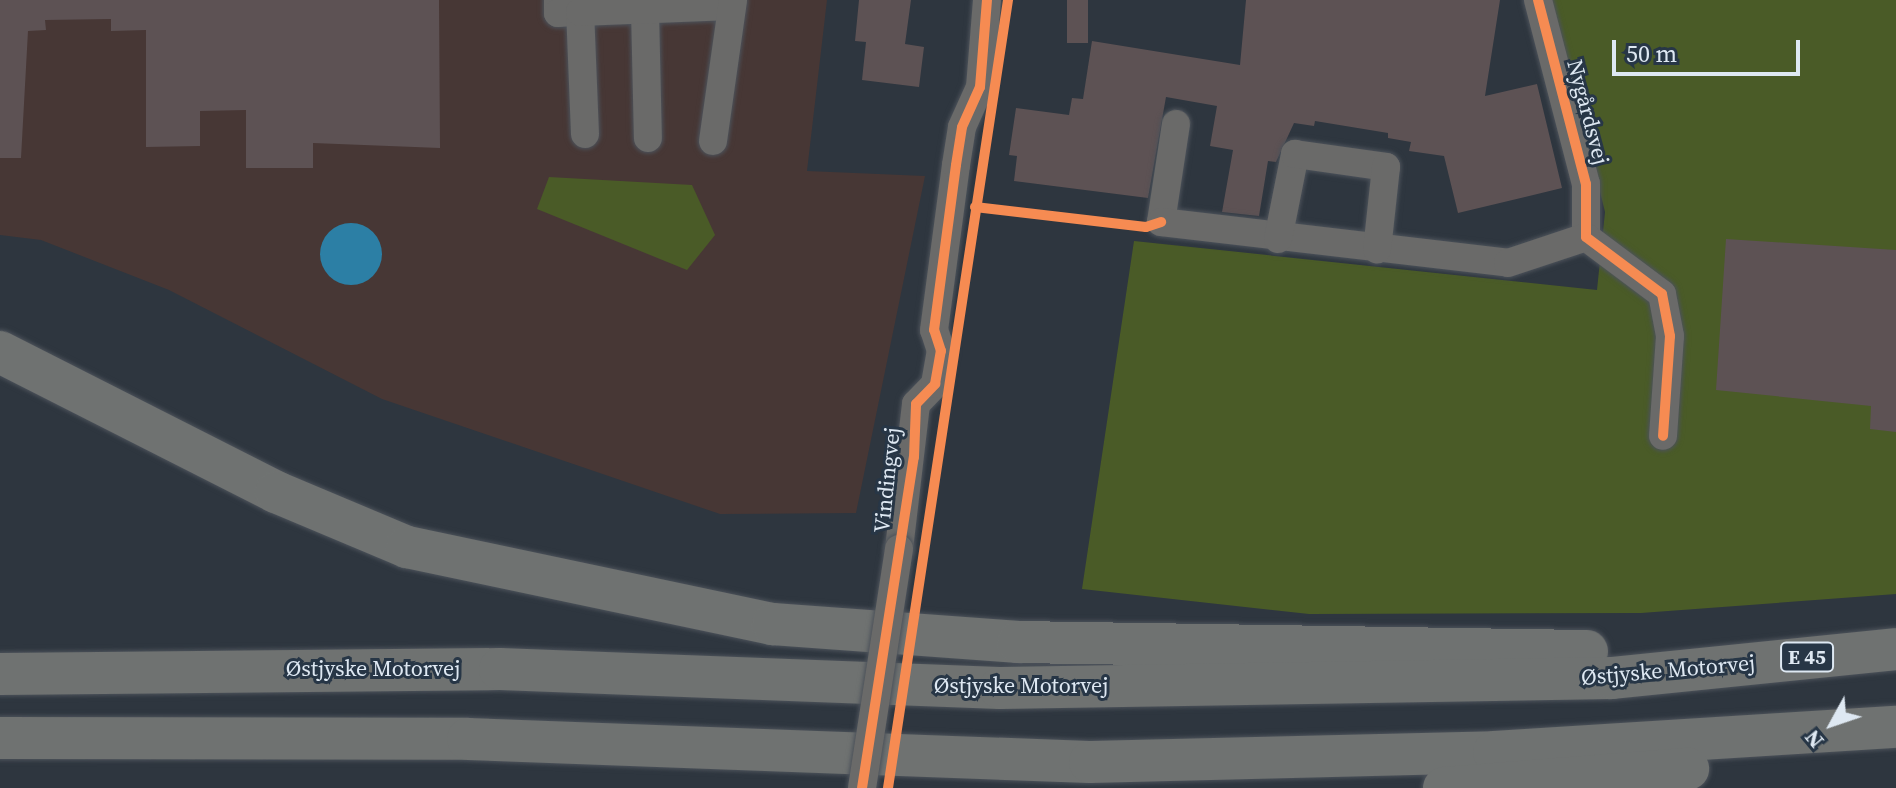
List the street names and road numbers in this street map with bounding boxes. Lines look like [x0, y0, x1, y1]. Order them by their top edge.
street label: Nygårdsvej [1561, 57, 1615, 167]
street label: Vindingvej [868, 426, 906, 534]
road number: E 45 [1779, 641, 1835, 673]
street label: Østjyske Motorvej [1580, 649, 1756, 691]
street label: Østjyske Motorvej [286, 656, 460, 682]
street label: Østjyske Motorvej [934, 673, 1108, 699]

